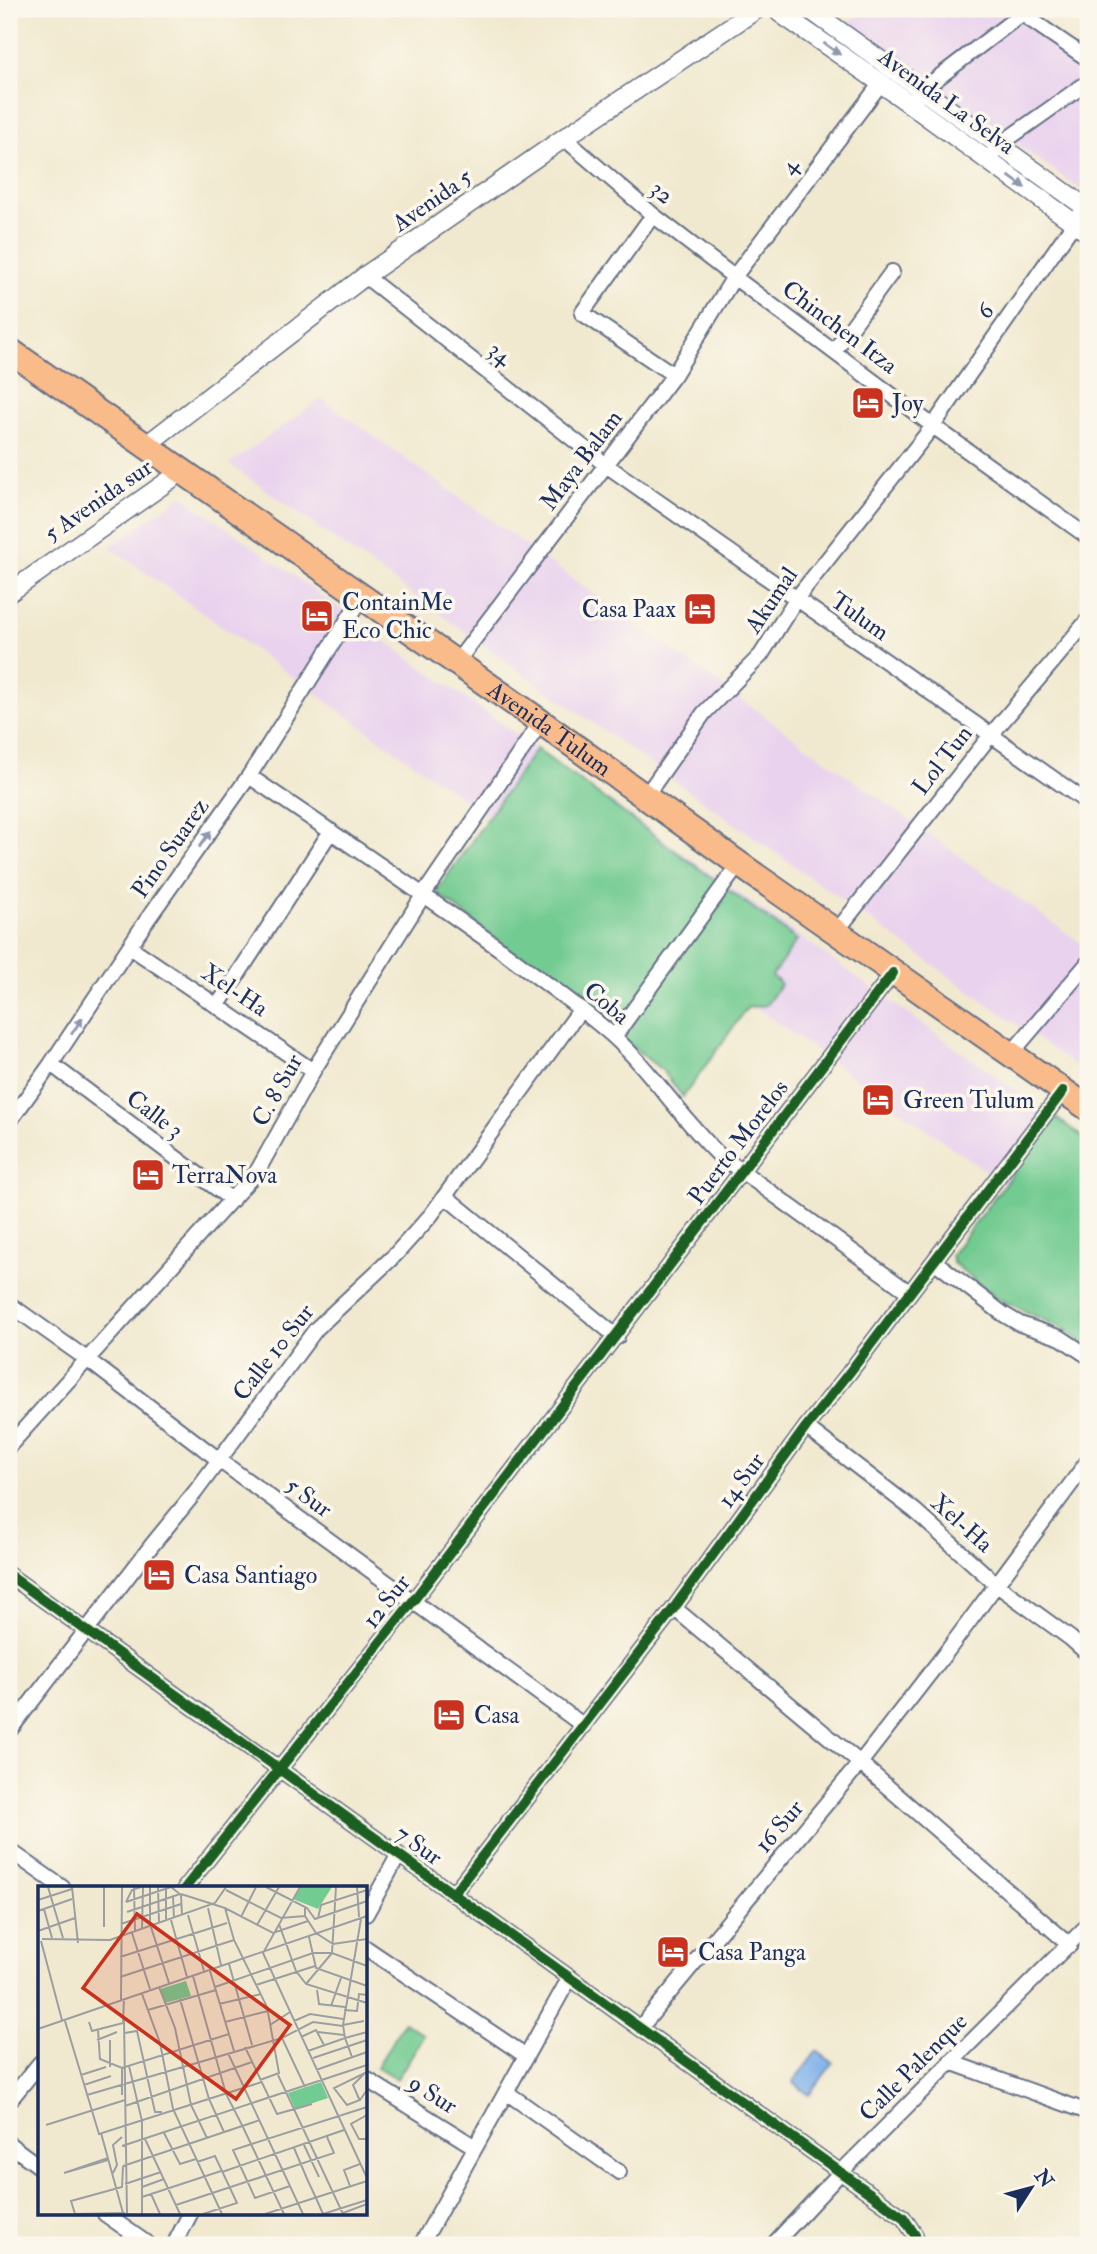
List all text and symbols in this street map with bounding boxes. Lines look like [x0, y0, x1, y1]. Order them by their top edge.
street label: Avenida La Selva [871, 41, 1022, 162]
one-way arrow [823, 42, 841, 56]
street label: 4 [773, 151, 806, 181]
street label: Avenida 5 [385, 161, 479, 240]
street label: 32 [644, 174, 680, 211]
one-way arrow [1008, 174, 1026, 188]
street label: Chinchen Itza [776, 274, 905, 382]
street label: 6 [969, 296, 1003, 325]
street label: 34 [481, 334, 519, 373]
hotel icon: Joy [849, 384, 887, 422]
place label: Joy [891, 388, 924, 419]
street label: Maya Balam [533, 403, 630, 517]
street label: 5 Avenida sur [38, 452, 159, 549]
street label: Akumal [737, 561, 805, 640]
street label: Tulum [824, 585, 895, 648]
place label: ContainMe Eco Chic [342, 587, 453, 646]
hotel icon: Casa Paax [681, 590, 719, 628]
place label: Casa Paax [582, 594, 676, 625]
hotel icon: ContainMe Eco Chic [298, 597, 336, 635]
street label: Avenida Tulum [480, 674, 618, 784]
street label: Lol Tun [905, 719, 979, 801]
street label: Pino Suarez [125, 792, 216, 904]
one-way arrow [198, 830, 212, 848]
street label: Xel-Ha [195, 957, 275, 1025]
street label: Coba [577, 975, 637, 1032]
one-way arrow [70, 1017, 83, 1036]
street label: C. 8 Sur [245, 1049, 310, 1132]
street label: Puerto Morelos [681, 1074, 796, 1211]
hotel icon: Green Tulum [859, 1081, 897, 1119]
street label: Calle 3 [120, 1083, 190, 1146]
place label: Green Tulum [903, 1085, 1035, 1116]
hotel icon: TerraNova [129, 1156, 167, 1194]
place label: TerraNova [172, 1160, 278, 1191]
street label: Calle 10 Sur [226, 1297, 321, 1407]
street label: 14 Sur [711, 1446, 772, 1514]
street label: 5 Sur [279, 1470, 338, 1525]
street label: Xel-Ha [924, 1487, 1000, 1560]
hotel icon: Casa Santiago [140, 1556, 178, 1594]
place label: Casa Santiago [184, 1560, 317, 1591]
street label: 12 Sur [356, 1568, 417, 1635]
hotel icon: Casa [430, 1696, 468, 1734]
place label: Casa [474, 1700, 521, 1731]
street label: 16 Sur [748, 1793, 811, 1859]
street label: 7 Sur [389, 1818, 448, 1873]
inset map [38, 1886, 368, 2216]
hotel icon: Casa Panga [654, 1933, 692, 1971]
place label: Casa Panga [698, 1937, 807, 1968]
street label: Calle Palenque [852, 2006, 974, 2128]
street label: 9 Sur [401, 2066, 463, 2121]
north arrow [996, 2152, 1066, 2222]
text: N [1029, 2164, 1059, 2193]

